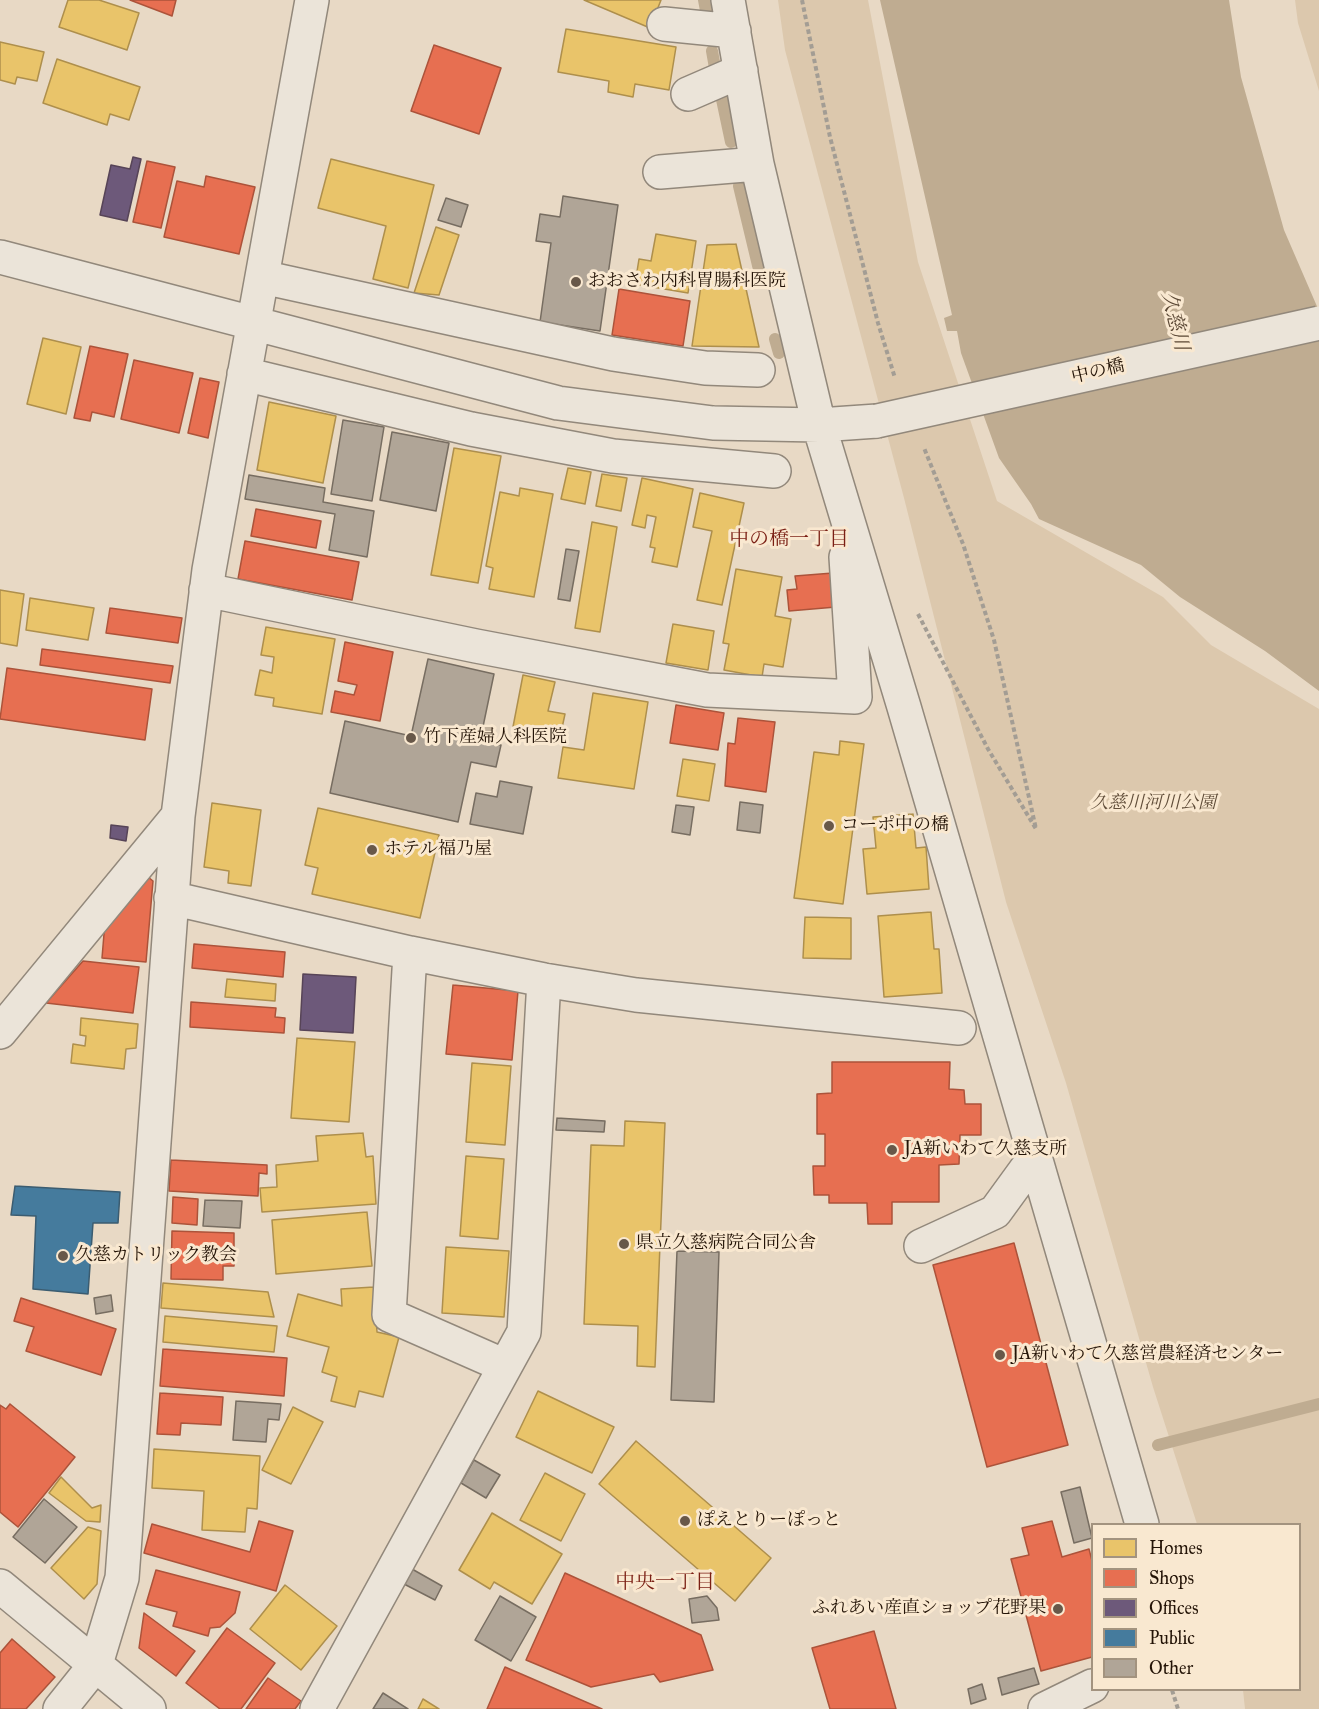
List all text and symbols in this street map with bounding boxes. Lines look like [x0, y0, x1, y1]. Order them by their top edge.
place label: おおさわ内科胃腸科医院 [588, 271, 786, 293]
marker: おおさわ内科胃腸科医院 [569, 275, 583, 289]
water label: 久慈川 [1155, 289, 1193, 353]
street label: 中の橋 [1069, 355, 1127, 389]
district label: 中の橋一丁目 [729, 528, 849, 552]
place label: 竹下産婦人科医院 [423, 727, 567, 749]
marker: 竹下産婦人科医院 [404, 731, 418, 745]
park label: 久慈川河川公園 [1090, 793, 1216, 815]
place label: コーポ中の橋 [841, 815, 949, 837]
marker: コーポ中の橋 [822, 819, 836, 833]
place label: ホテル福乃屋 [384, 839, 492, 861]
marker: ホテル福乃屋 [365, 843, 379, 857]
place label: JA新いわて久慈支所 [904, 1139, 1067, 1161]
marker: JA新いわて久慈支所 [885, 1143, 899, 1157]
place label: 県立久慈病院合同公舎 [636, 1233, 816, 1255]
marker: 県立久慈病院合同公舎 [617, 1237, 631, 1251]
place label: 久慈カトリック教会 [75, 1245, 237, 1267]
marker: 久慈カトリック教会 [56, 1249, 70, 1263]
place label: JA新いわて久慈営農経済センター [1012, 1344, 1283, 1366]
marker: JA新いわて久慈営農経済センター [993, 1348, 1007, 1362]
place label: ぽえとりーぽっと [697, 1510, 841, 1532]
marker: ぽえとりーぽっと [678, 1514, 692, 1528]
legend [1091, 1523, 1301, 1691]
text: Homes [1149, 1537, 1203, 1559]
text: Shops [1149, 1567, 1194, 1589]
district label: 中央一丁目 [615, 1571, 715, 1595]
text: Offices [1149, 1597, 1199, 1619]
place label: ふれあい産直ショップ花野果 [812, 1598, 1046, 1620]
marker: ふれあい産直ショップ花野果 [1051, 1602, 1065, 1616]
text: Public [1149, 1627, 1195, 1649]
text: Other [1149, 1657, 1193, 1679]

